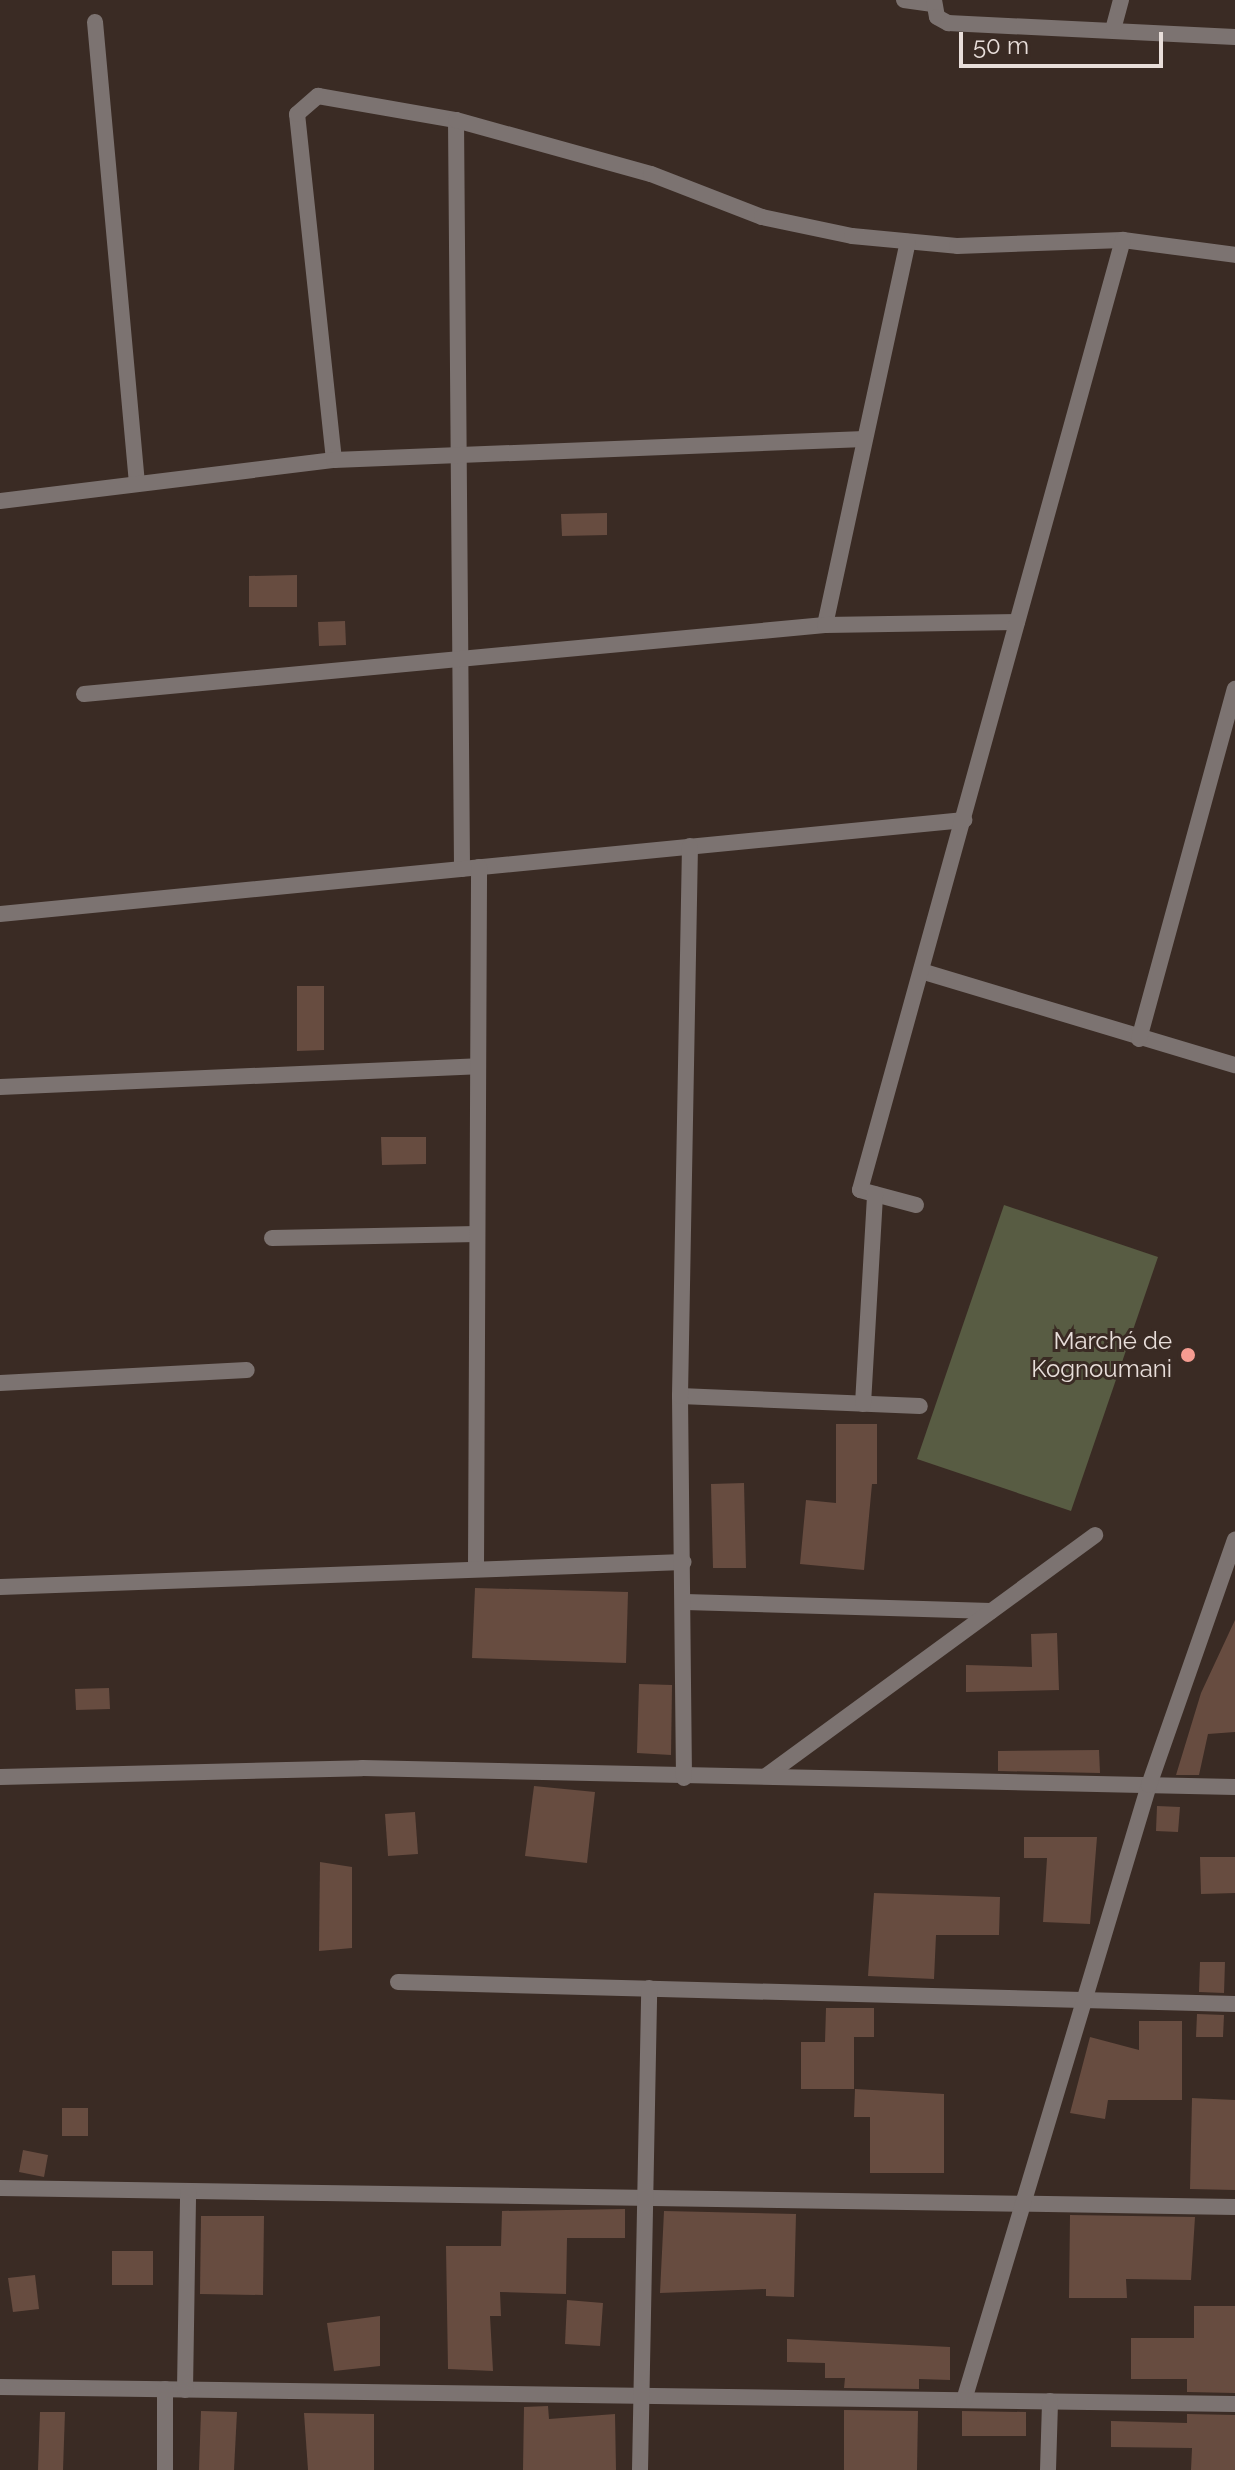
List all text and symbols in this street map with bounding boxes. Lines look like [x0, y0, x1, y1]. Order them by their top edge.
scale bar [963, 16, 1167, 66]
text: 50 m [973, 31, 1029, 60]
place label: Marché de Kognoumani [1031, 1327, 1172, 1383]
marker: Marché de Kognoumani [1179, 1346, 1197, 1364]

